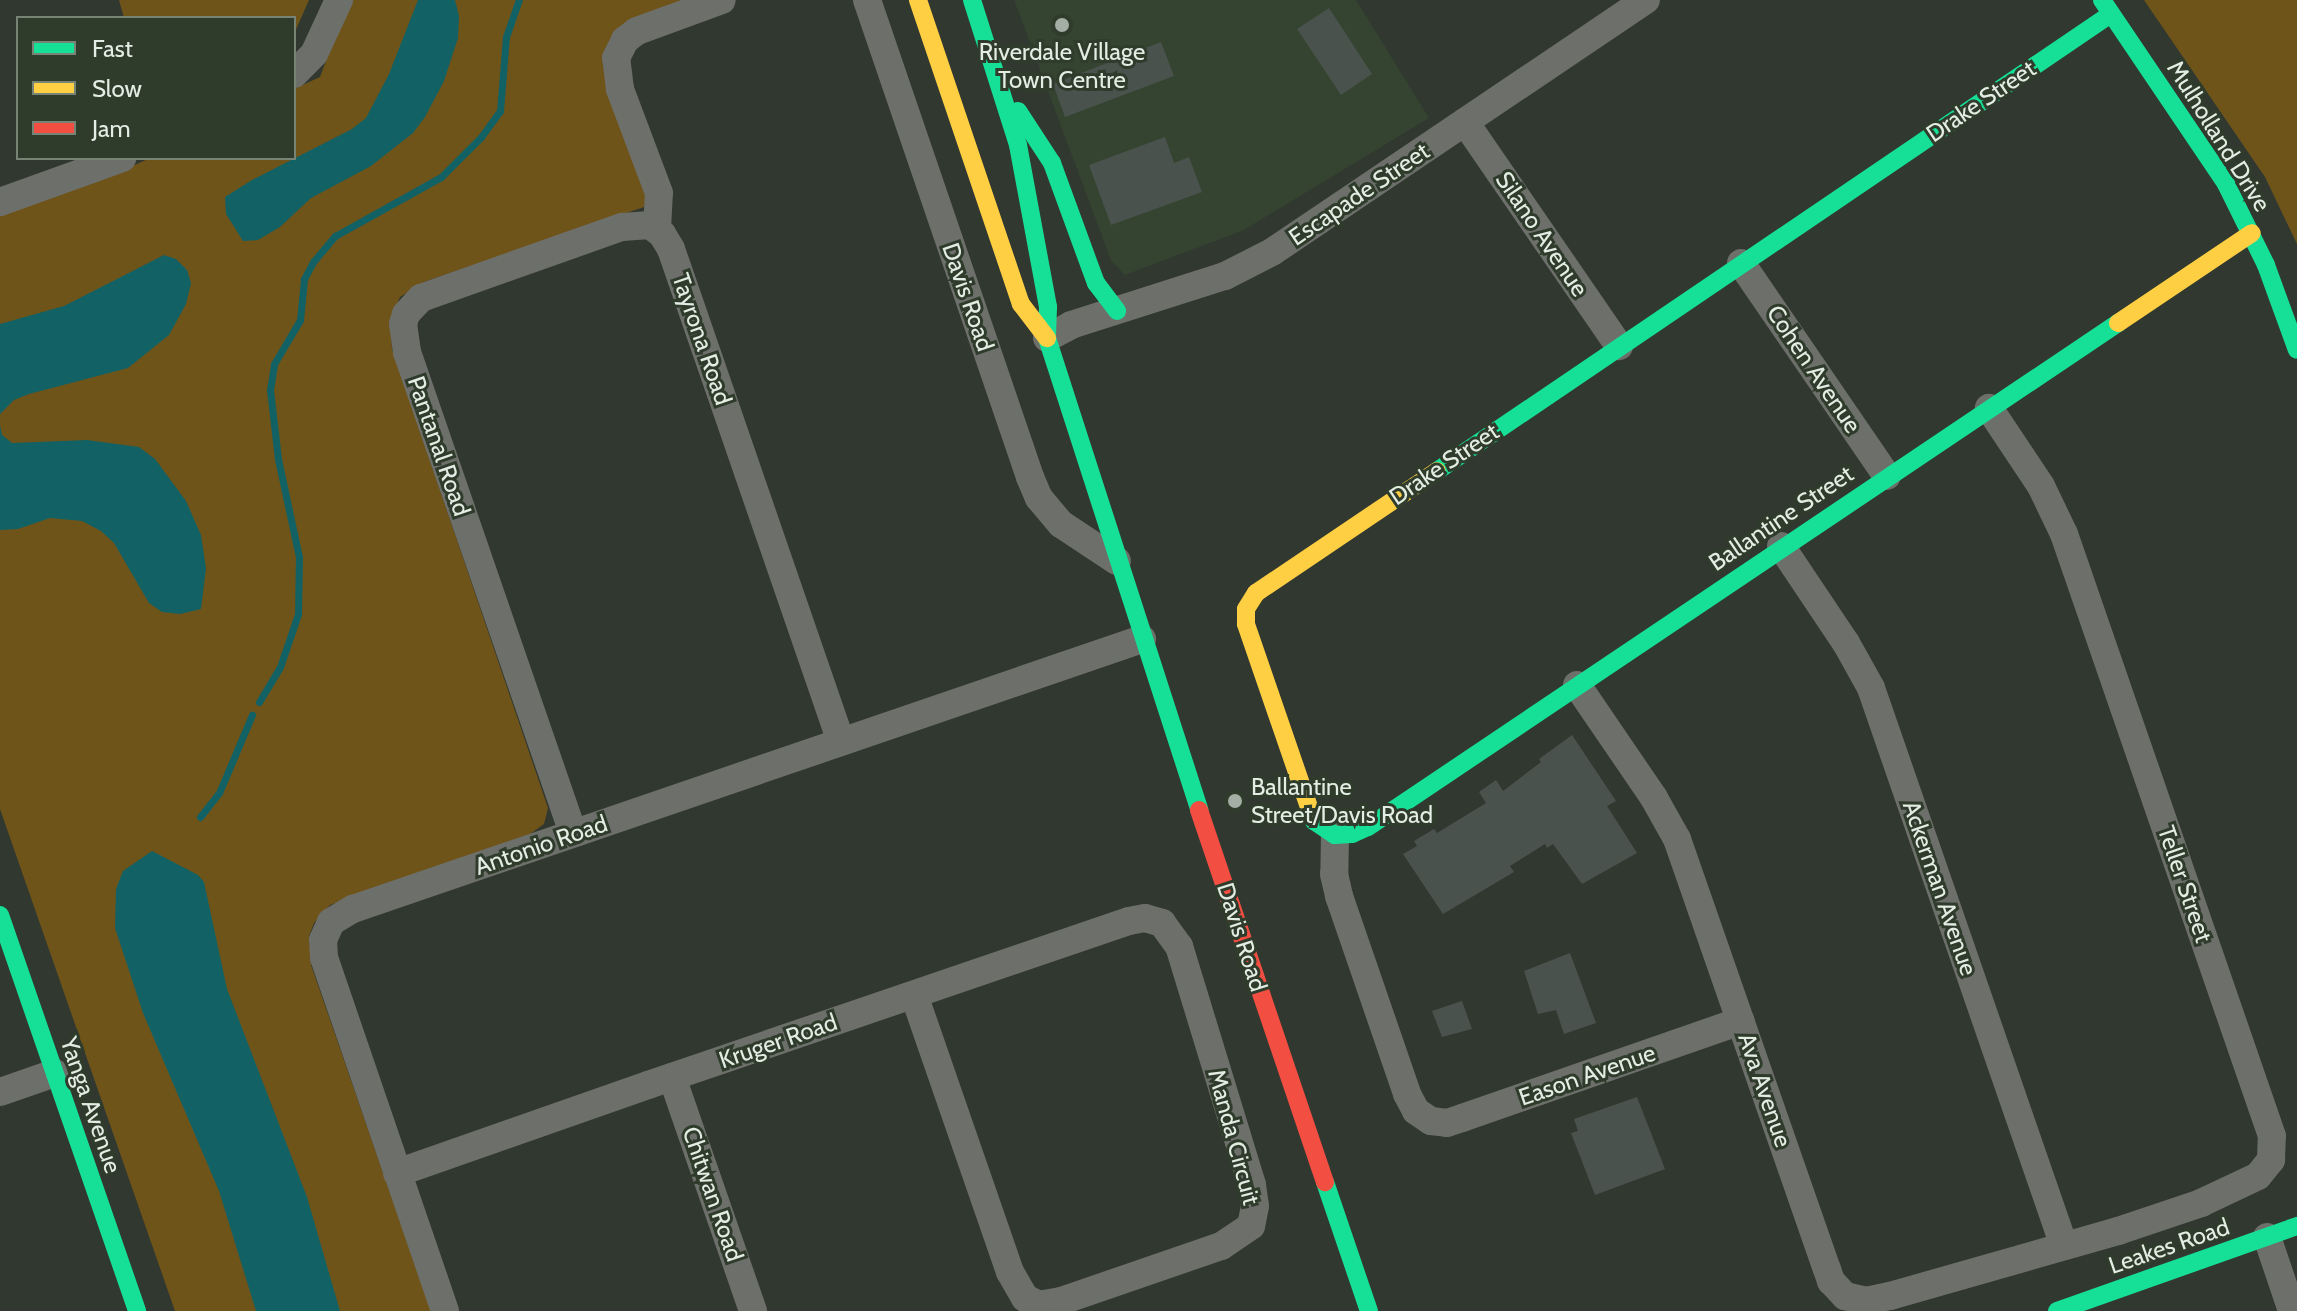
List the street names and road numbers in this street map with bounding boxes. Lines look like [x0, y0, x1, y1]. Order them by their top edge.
street label: Drake Street [1921, 54, 2041, 148]
street label: Mulholland Drive [2161, 55, 2277, 217]
street label: Escapade Street [1283, 136, 1435, 252]
street label: Silano Avenue [1490, 166, 1594, 302]
street label: Davis Road [936, 239, 1000, 355]
street label: Tayrona Road [666, 269, 738, 409]
street label: Cohen Avenue [1761, 300, 1867, 438]
street label: Pantanal Road [402, 372, 476, 520]
street label: Drake Street [1384, 417, 1504, 511]
street label: Ballantine Street [1703, 459, 1859, 577]
street label: Ackerman Avenue [1897, 797, 1983, 979]
street label: Antonio Road [471, 809, 611, 881]
street label: Teller Street [2152, 822, 2218, 946]
street label: Davis Road [1211, 879, 1273, 995]
street label: Kruger Road [715, 1007, 841, 1075]
street label: Ava Avenue [1732, 1029, 1798, 1151]
street label: Yanga Avenue [54, 1033, 128, 1177]
street label: Eason Avenue [1515, 1038, 1659, 1112]
street label: Manda Circuit [1202, 1066, 1266, 1208]
street label: Chitwan Road [676, 1123, 750, 1265]
street label: Leakes Road [2105, 1212, 2233, 1280]

